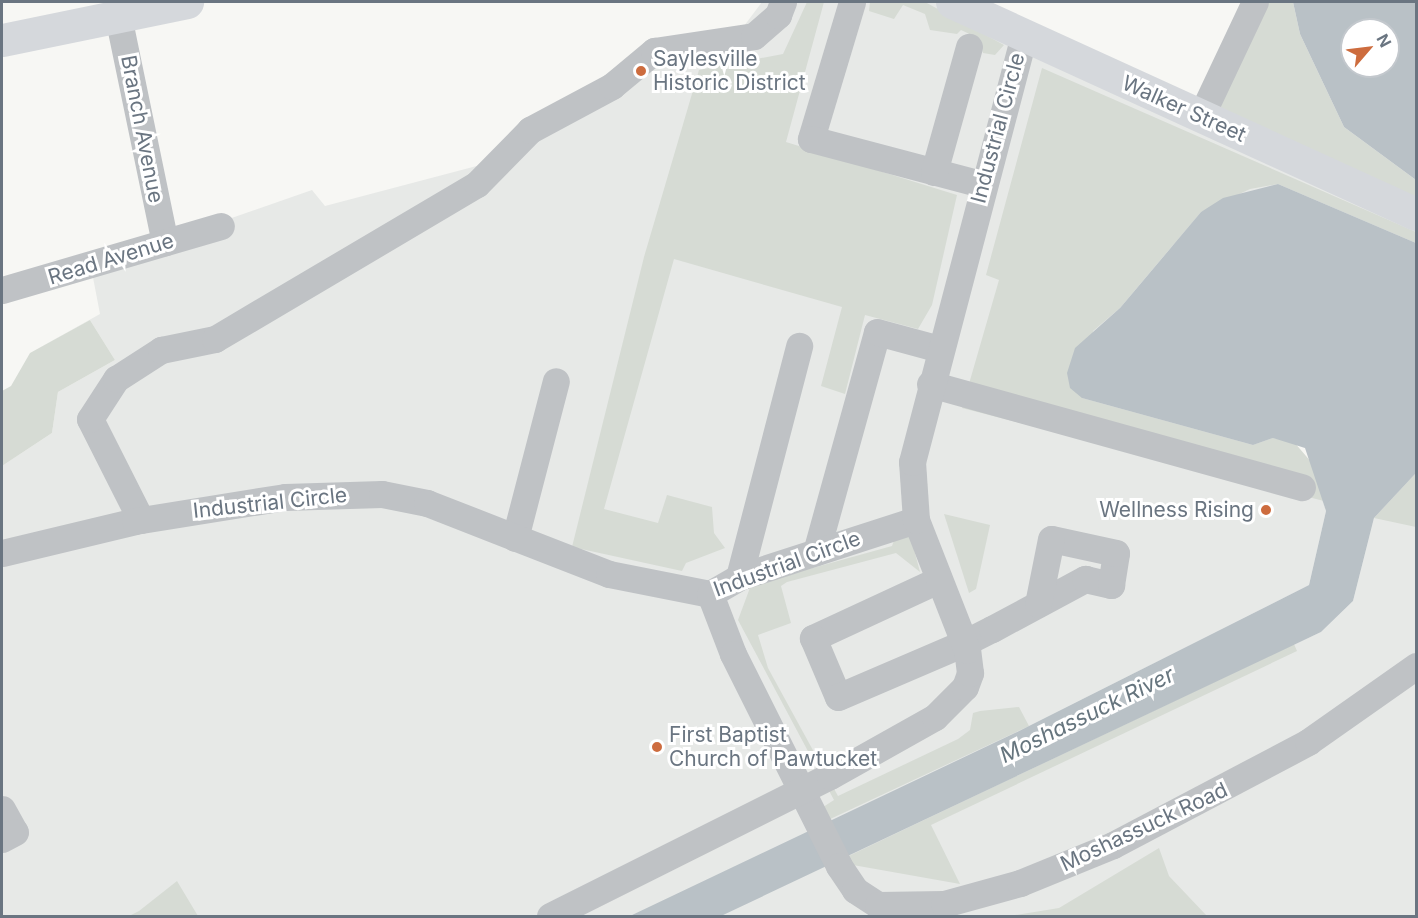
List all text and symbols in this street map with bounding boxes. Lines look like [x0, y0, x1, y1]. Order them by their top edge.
north arrow [1340, 18, 1400, 78]
text: N [1372, 30, 1396, 51]
place label: Saylesville Historic District [653, 46, 806, 96]
street label: Industrial Circle [966, 50, 1030, 206]
street label: Branch Avenue [115, 53, 169, 205]
marker: Saylesville Historic District [634, 64, 648, 78]
street label: Walker Street [1118, 70, 1250, 148]
street label: Read Avenue [45, 228, 177, 290]
street label: Industrial Circle [192, 482, 348, 524]
place label: Wellness Rising [1099, 497, 1254, 523]
marker: Wellness Rising [1259, 503, 1273, 517]
street label: Industrial Circle [710, 526, 864, 602]
water label: Moshassuck River [996, 661, 1178, 769]
place label: First Baptist Church of Pawtucket [669, 722, 877, 772]
marker: First Baptist Church of Pawtucket [650, 740, 664, 754]
street label: Moshassuck Road [1056, 777, 1232, 877]

